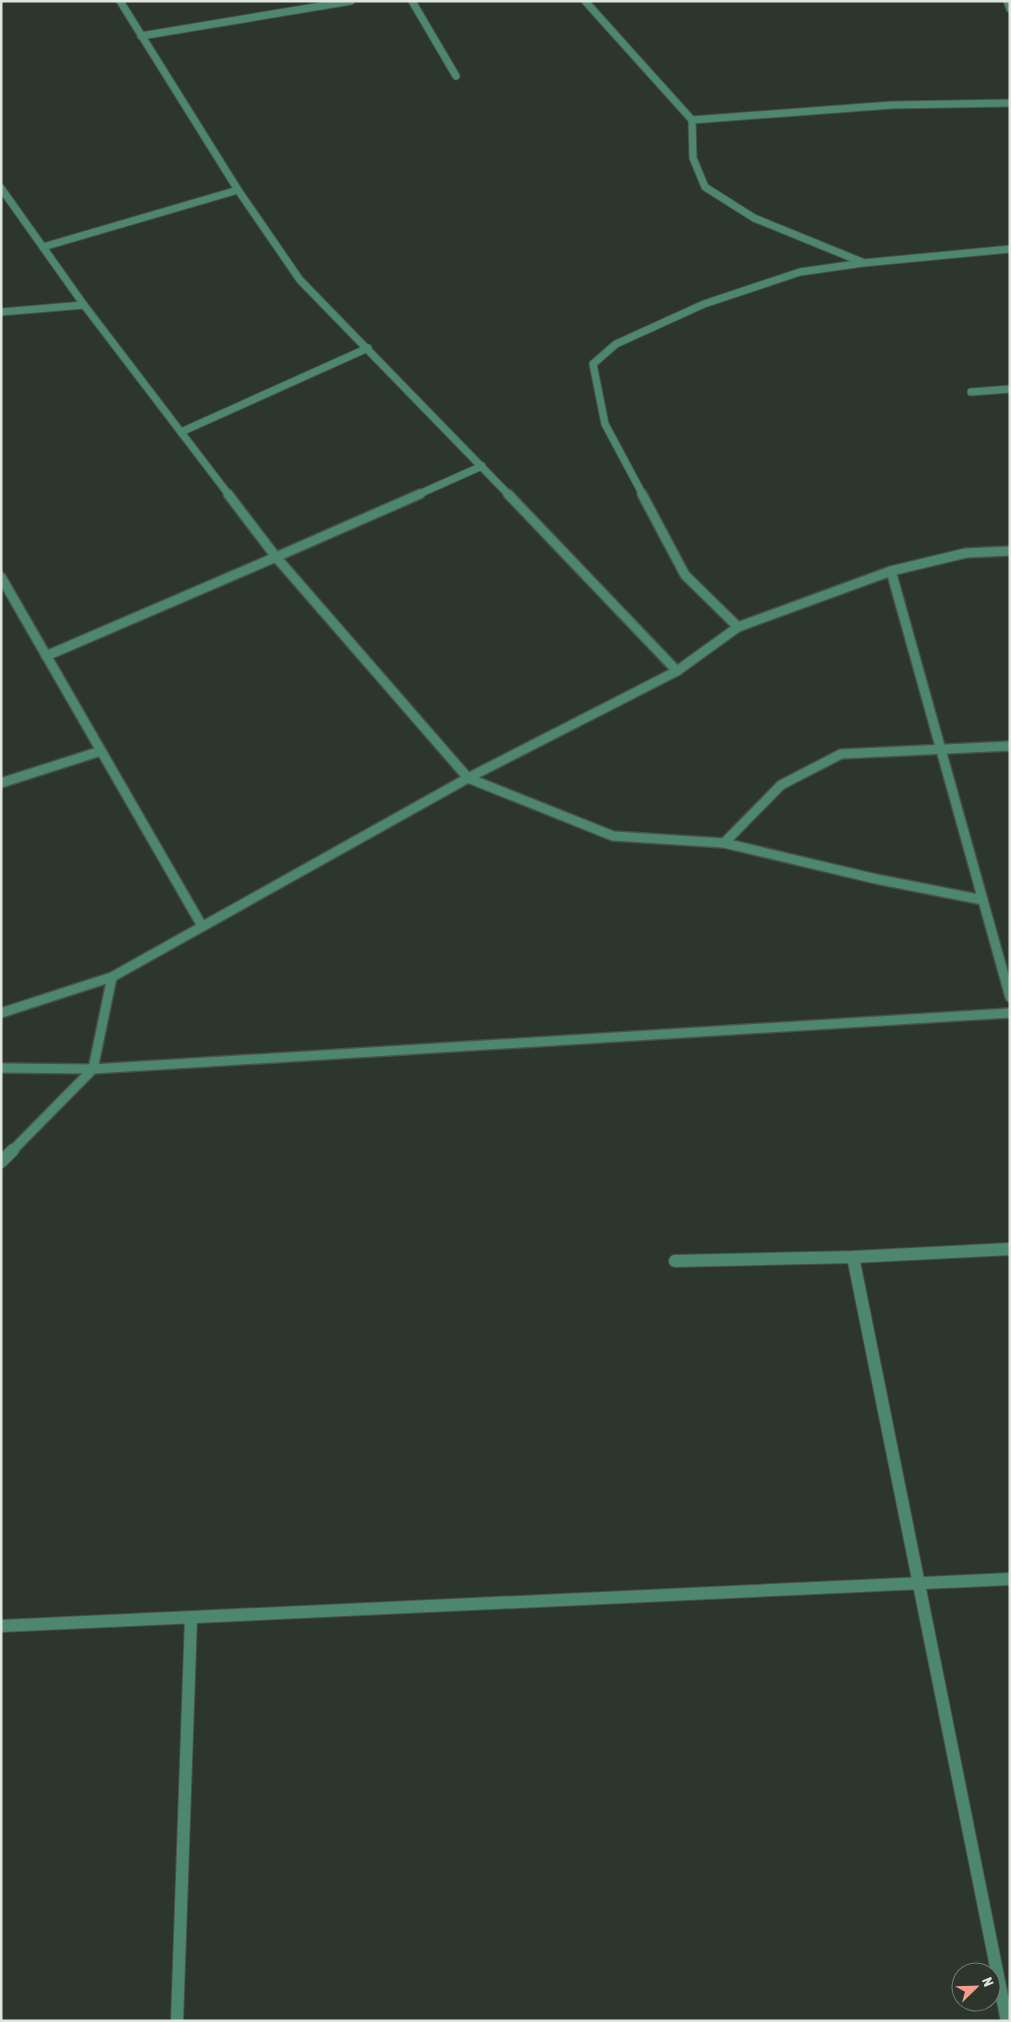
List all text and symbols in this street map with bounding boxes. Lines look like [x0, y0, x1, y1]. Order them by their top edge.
north arrow [951, 1962, 1001, 2012]
text: N [979, 1975, 997, 1989]

